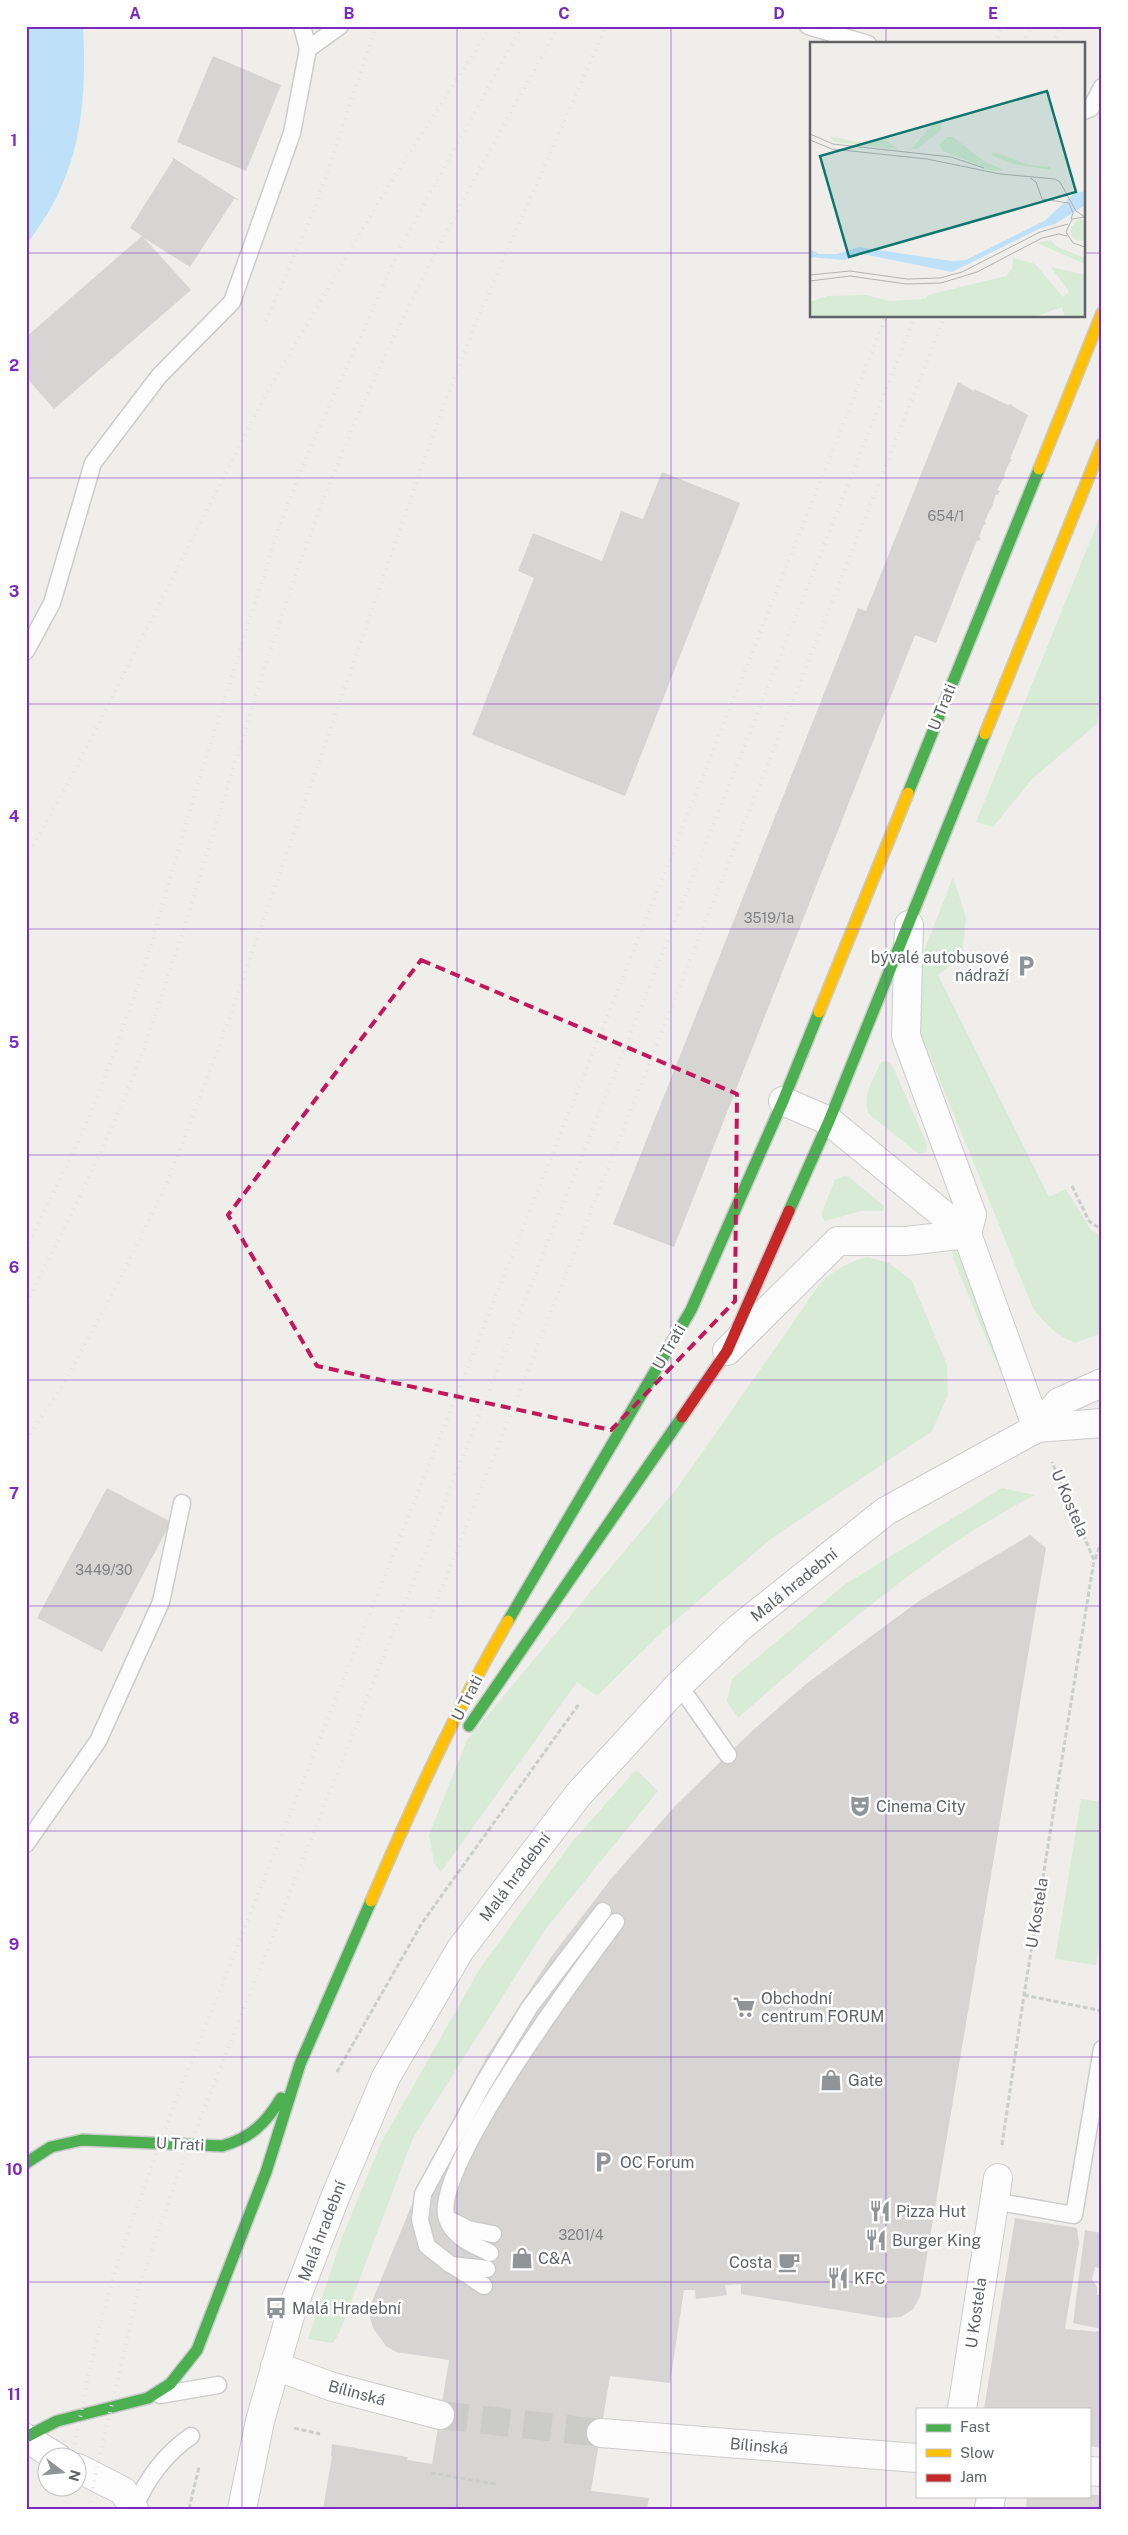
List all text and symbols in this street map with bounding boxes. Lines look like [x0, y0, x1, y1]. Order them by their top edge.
text: A [129, 4, 141, 23]
text: B [344, 4, 355, 23]
text: C [558, 4, 570, 23]
text: D [773, 4, 785, 23]
text: E [988, 4, 998, 23]
inset map [810, 42, 1086, 318]
text: 1 [11, 131, 17, 150]
text: 2 [9, 356, 19, 375]
house number: 654/1 [927, 508, 965, 524]
text: 3 [9, 582, 19, 601]
street label: U Trati [924, 681, 960, 733]
text: 4 [9, 807, 20, 826]
house number: 3519/1a [744, 910, 794, 926]
place label: bývalé autobusové nádraží [871, 948, 1010, 985]
parking icon: bývalé autobusové nádraží [1013, 953, 1039, 979]
text: 5 [9, 1033, 20, 1052]
text: 6 [9, 1258, 19, 1277]
street label: U Trati [649, 1321, 689, 1373]
street label: U Kostela [1047, 1467, 1093, 1539]
text: 7 [9, 1484, 19, 1503]
street label: Malá hradební [747, 1544, 842, 1626]
house number: 3449/30 [75, 1562, 133, 1578]
street label: U Trati [447, 1672, 487, 1724]
text: 8 [9, 1709, 20, 1728]
theatre icon: Cinema City [847, 1793, 873, 1819]
place label: Cinema City [876, 1797, 966, 1816]
street label: Malá hradební [476, 1828, 555, 1925]
street label: U Kostela [1022, 1876, 1052, 1950]
text: 9 [9, 1935, 19, 1954]
place label: Obchodní centrum FORUM [761, 1989, 884, 2026]
supermarket icon: Obchodní centrum FORUM [731, 1994, 757, 2020]
shop icon: Gate [818, 2067, 844, 2093]
place label: Gate [848, 2071, 883, 2090]
street label: U Trati [155, 2133, 205, 2155]
parking icon: OC Forum [590, 2149, 616, 2175]
place label: OC Forum [620, 2153, 694, 2172]
text: 10 [5, 2160, 23, 2179]
street label: Malá hradební [294, 2177, 350, 2284]
restaurant icon: Pizza Hut [867, 2198, 893, 2224]
place label: Pizza Hut [896, 2202, 966, 2221]
house number: 3201/4 [558, 2227, 604, 2243]
restaurant icon: Burger King [863, 2227, 889, 2253]
place label: Burger King [892, 2231, 981, 2250]
shop icon: C&A [509, 2245, 535, 2271]
place label: C&A [538, 2249, 572, 2268]
cafe icon: Costa [776, 2249, 802, 2275]
place label: Costa [729, 2253, 772, 2272]
restaurant icon: KFC [825, 2265, 851, 2291]
place label: KFC [854, 2269, 885, 2288]
street label: U Kostela [962, 2276, 990, 2350]
bus stop icon: Malá Hradební [263, 2295, 289, 2321]
place label: Malá Hradební [292, 2299, 402, 2318]
street label: Bílinská [326, 2376, 388, 2410]
text: 11 [7, 2385, 21, 2404]
legend [916, 2408, 1090, 2498]
text: Fast [960, 2418, 990, 2435]
street label: Bílinská [729, 2434, 789, 2458]
text: Slow [960, 2444, 995, 2461]
north arrow [38, 2448, 88, 2498]
text: N [65, 2468, 84, 2483]
text: Jam [960, 2468, 987, 2485]

